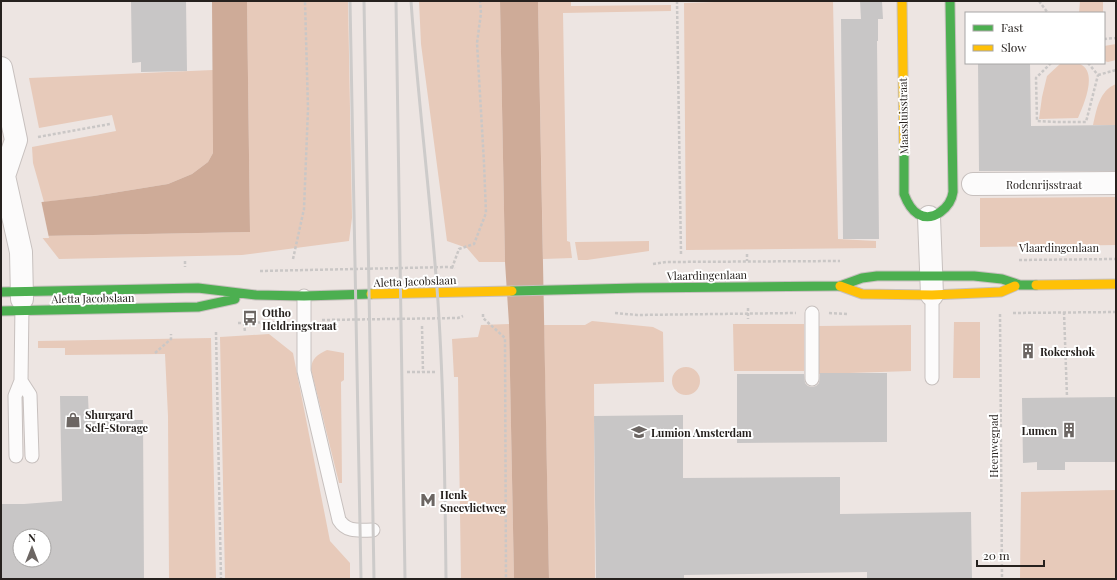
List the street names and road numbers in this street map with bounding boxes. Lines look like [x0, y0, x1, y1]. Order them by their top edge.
street label: Maassluisstraat [895, 78, 911, 154]
street label: Rodenrijsstraat [1006, 177, 1082, 192]
street label: Vlaardingenlaan [1018, 240, 1100, 255]
street label: Vlaardingenlaan [666, 267, 748, 283]
street label: Aletta Jacobslaan [372, 272, 457, 290]
street label: Aletta Jacobslaan [50, 290, 135, 306]
street label: Heenwegpad [986, 414, 1001, 478]

